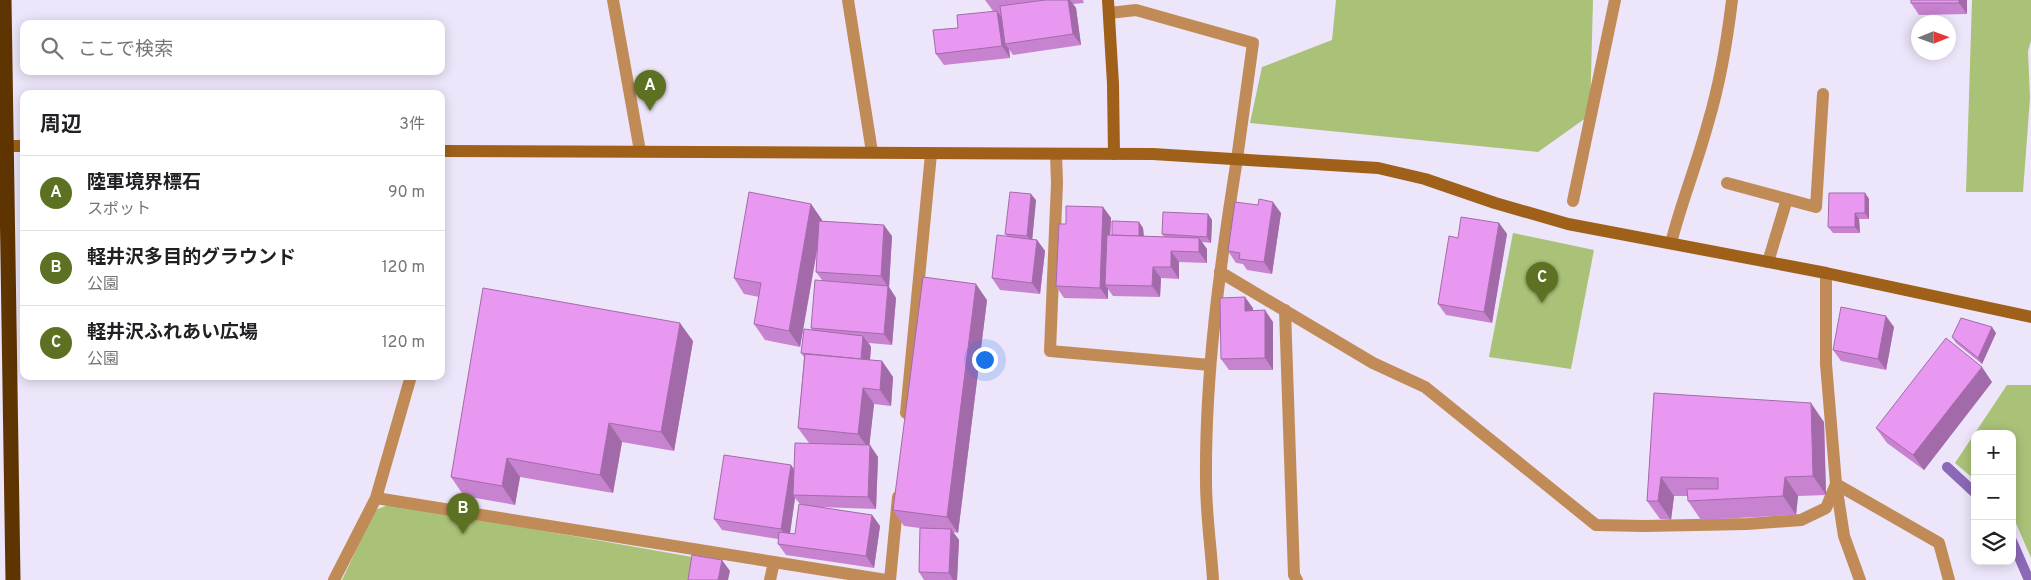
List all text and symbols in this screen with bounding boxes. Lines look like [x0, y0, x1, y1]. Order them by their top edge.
north arrow [1911, 15, 1956, 60]
search box [20, 20, 445, 75]
icon: search [38, 34, 66, 62]
text: ここで検索 [78, 38, 173, 62]
pin: A [634, 70, 666, 111]
text: 周辺 [40, 112, 82, 139]
text: 3件 [399, 115, 425, 135]
text: 陸軍境界標石 [87, 171, 201, 195]
text: A [50, 183, 62, 203]
text: 90 m [388, 183, 425, 203]
text: スポット [87, 200, 151, 220]
text: 軽井沢多目的グラウンド [87, 246, 296, 270]
text: B [50, 258, 62, 278]
text: 120 m [382, 258, 425, 278]
pin: C [1526, 262, 1558, 303]
text: 公園 [87, 275, 119, 295]
text: 軽井沢ふれあい広場 [87, 321, 258, 345]
text: C [51, 333, 61, 353]
text: 120 m [382, 333, 425, 353]
your location [972, 347, 998, 373]
text: 公園 [87, 350, 119, 370]
map controls [1971, 430, 2016, 565]
button: + [1971, 430, 2016, 475]
button: − [1971, 475, 2016, 520]
pin: B [447, 493, 479, 534]
button: layers [1971, 520, 2016, 565]

